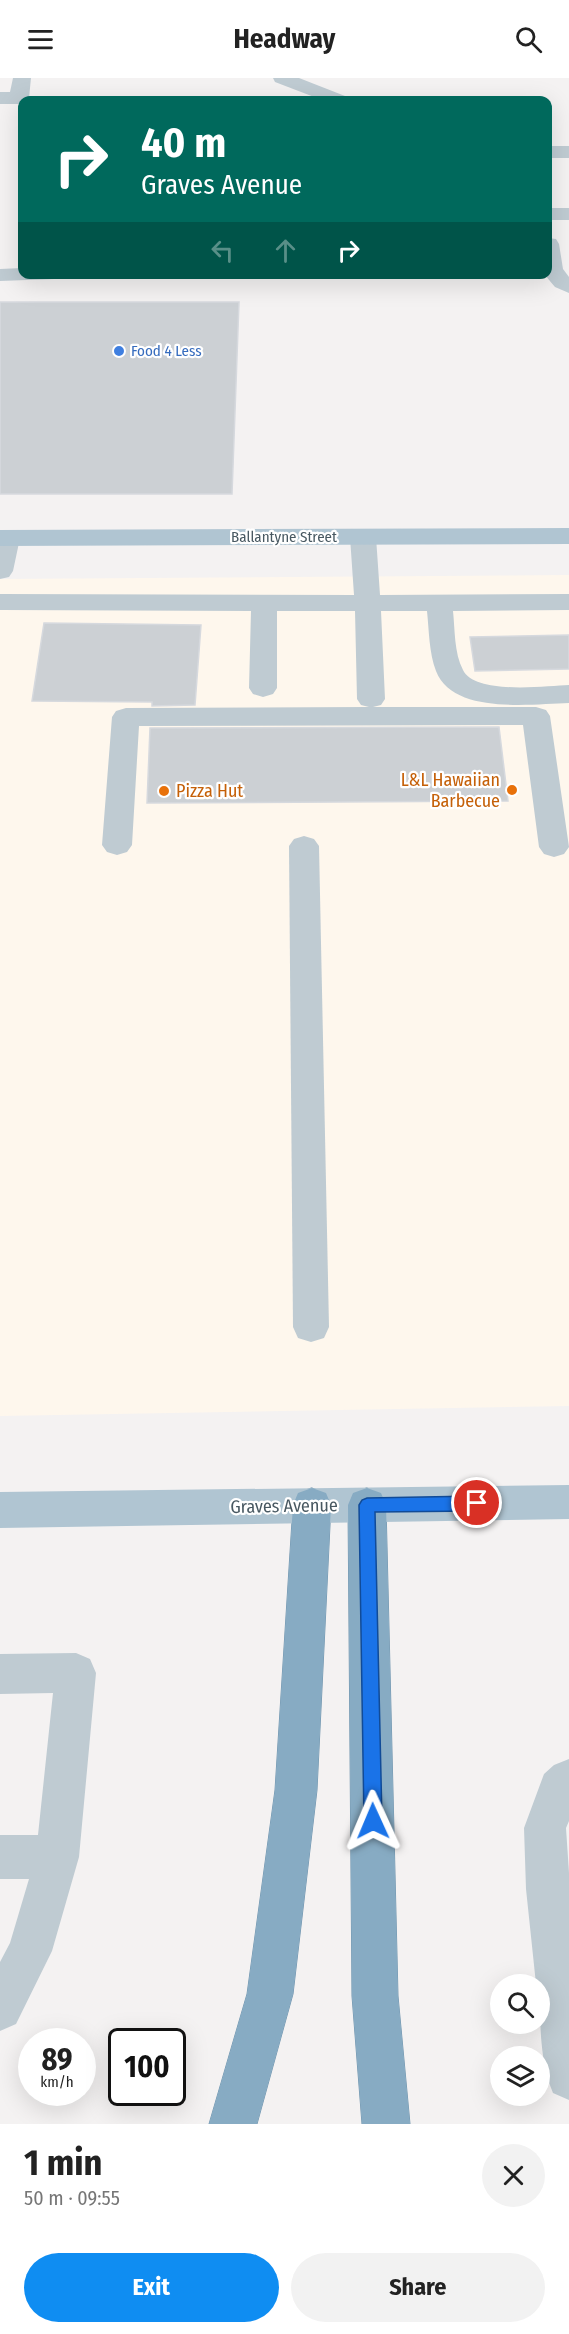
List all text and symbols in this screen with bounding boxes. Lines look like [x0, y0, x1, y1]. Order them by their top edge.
icon: menu [24, 23, 57, 56]
text: Headway [234, 23, 335, 55]
icon: search [512, 23, 545, 56]
text: 40 m [141, 118, 226, 168]
icon: right [42, 120, 120, 198]
text: Graves Avenue [141, 169, 302, 201]
icon: left [206, 234, 239, 267]
icon: ahead [269, 234, 302, 267]
icon: right [332, 234, 365, 267]
place label: Food 4 Less [131, 342, 202, 360]
marker: Food 4 Less [112, 344, 126, 358]
street label: Ballantyne Street [231, 528, 337, 546]
place label: L&L Hawaiian Barbecue [401, 769, 500, 812]
place label: Pizza Hut [176, 780, 243, 802]
marker: L&L Hawaiian Barbecue [505, 783, 519, 797]
marker: Pizza Hut [157, 784, 171, 798]
pin [451, 1477, 502, 1528]
icon: arrive [460, 1486, 493, 1519]
street label: Graves Avenue [230, 1494, 338, 1518]
position arrow [341, 1789, 405, 1853]
map controls [490, 1974, 550, 2106]
button: search [490, 1974, 550, 2034]
speed limit sign: 100 [108, 2028, 186, 2106]
text: 89 [41, 2042, 73, 2078]
button: layers [490, 2046, 550, 2106]
text: km/h [40, 2073, 74, 2091]
text: 1 min [24, 2141, 102, 2185]
button: close [482, 2144, 545, 2207]
text: 50 m · 09:55 [24, 2186, 120, 2210]
button: Exit [24, 2253, 279, 2322]
button: Share [291, 2253, 545, 2322]

